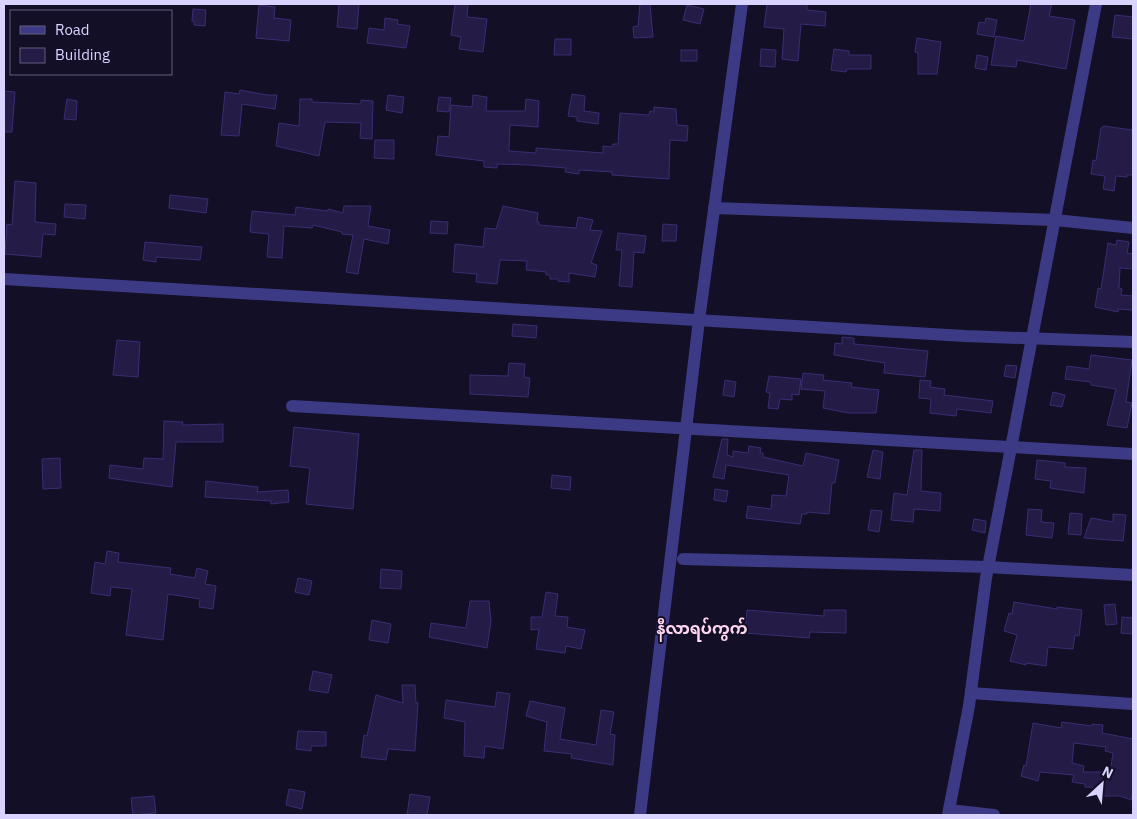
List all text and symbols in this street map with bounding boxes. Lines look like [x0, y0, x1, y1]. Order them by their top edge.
legend [10, 10, 172, 75]
text: Road [55, 20, 90, 39]
text: Building [55, 45, 110, 64]
district label: နီလာရပ်ကွက် [656, 617, 748, 642]
north arrow [1077, 759, 1127, 809]
text: N [1099, 762, 1116, 783]

